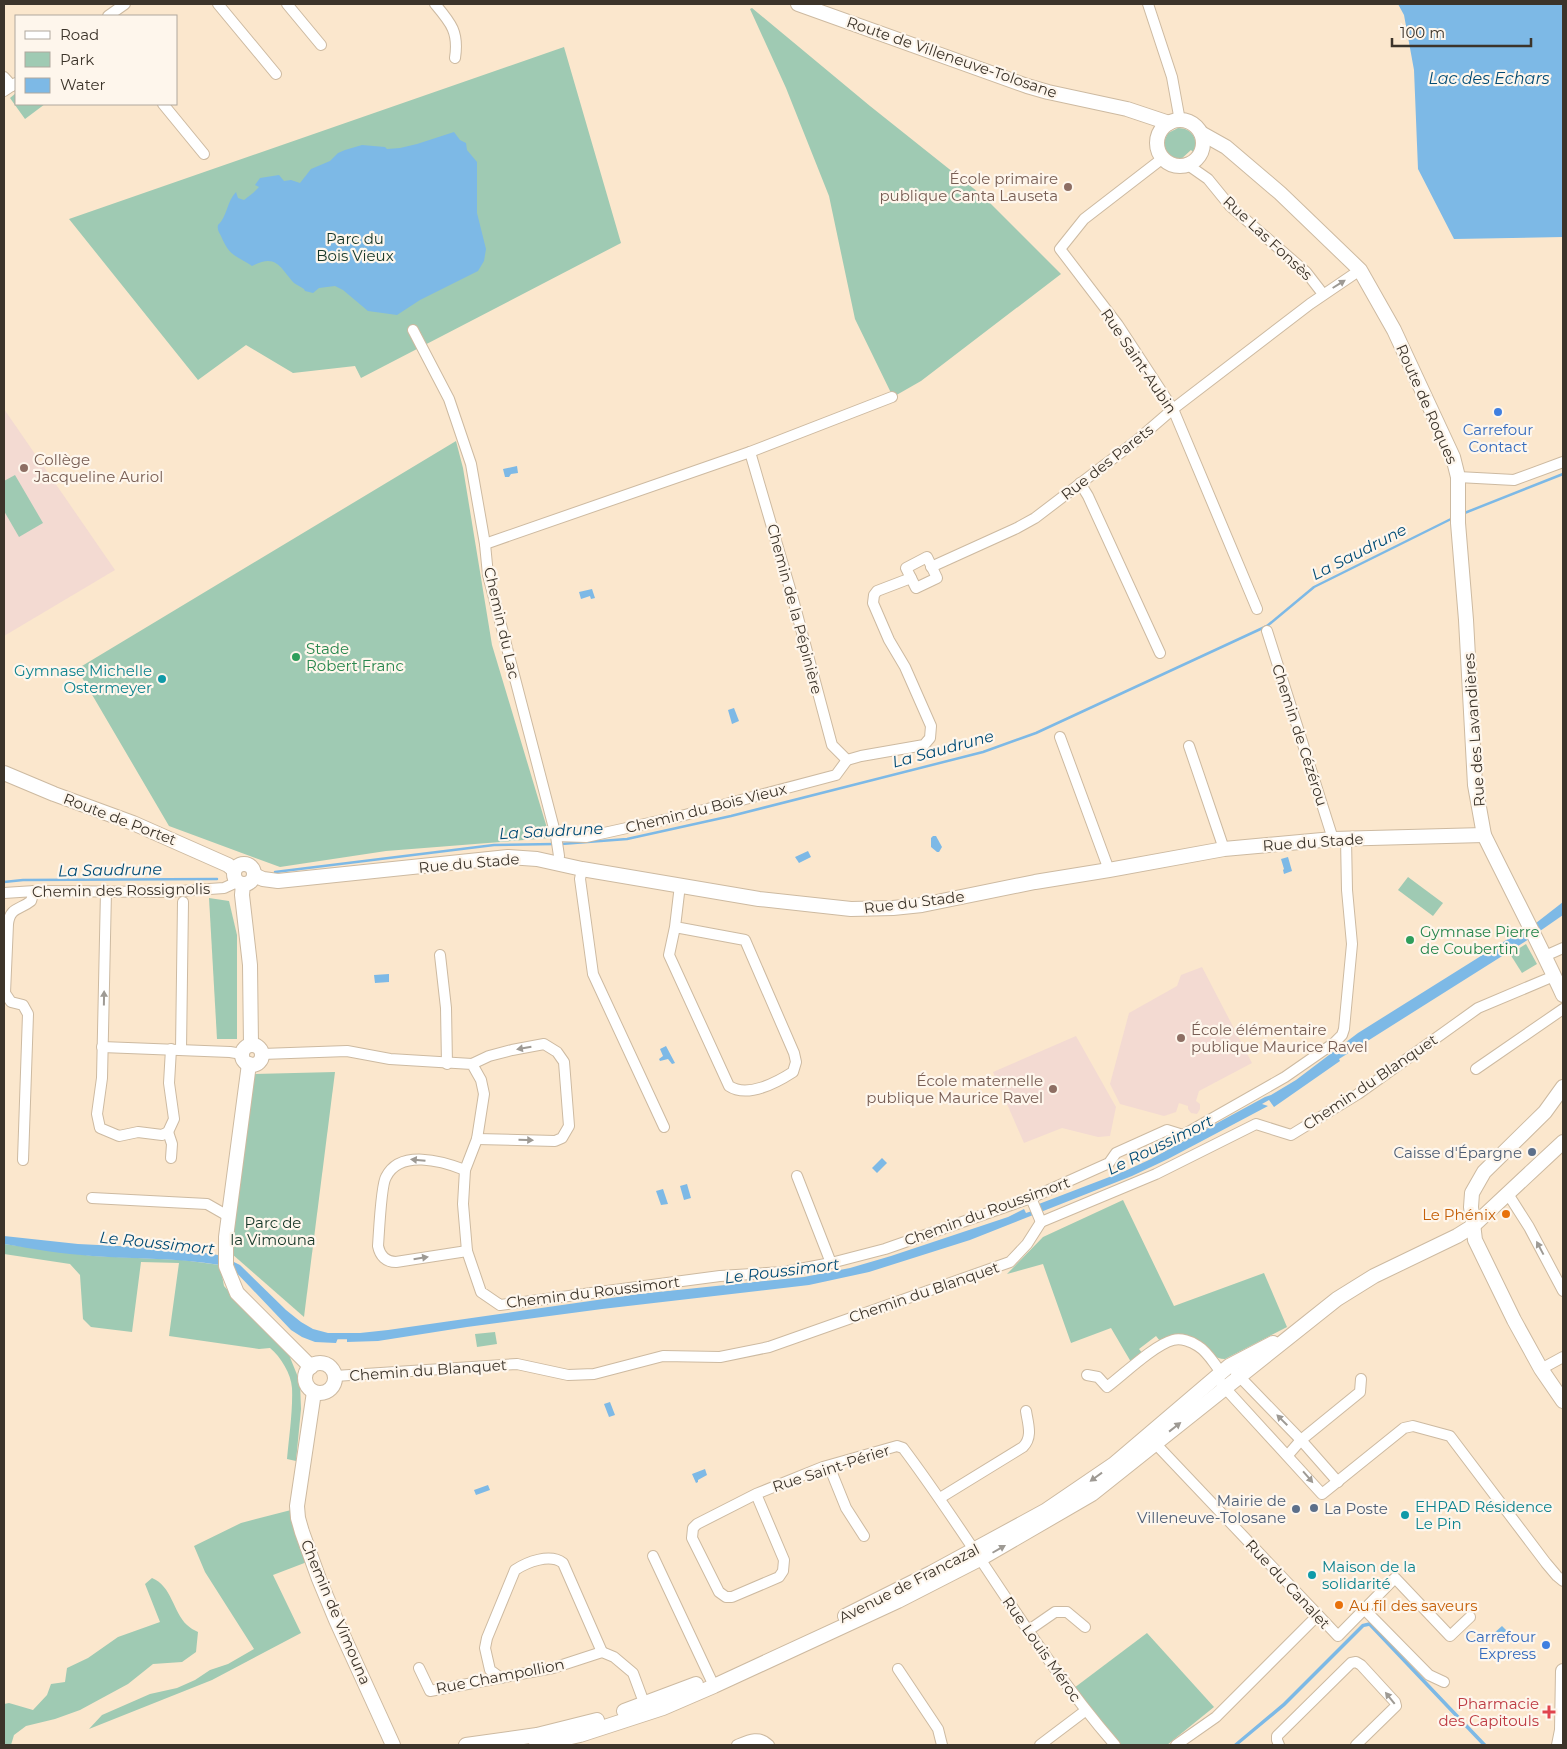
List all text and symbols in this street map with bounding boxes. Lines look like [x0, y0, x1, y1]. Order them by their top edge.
street label: Route de Villeneuve-Tolosane [844, 12, 1060, 102]
legend [15, 15, 178, 105]
scale bar [1392, 15, 1531, 47]
text: 100 m [1400, 23, 1445, 42]
text: Road [60, 25, 99, 44]
text: Park [60, 50, 94, 69]
water label: Lac des Echars [1428, 69, 1550, 88]
text: Water [60, 75, 106, 94]
place label: École primaire publique Canta Lauseta [879, 169, 1058, 205]
marker: École primaire publique Canta Lauseta [1062, 181, 1074, 193]
street label: Rue Las Fonsès [1219, 192, 1317, 284]
park label: Parc du Bois Vieux [316, 229, 394, 265]
one-way arrow [1332, 280, 1345, 289]
street label: Rue Saint-Aubin [1097, 305, 1181, 417]
street label: Route de Roques [1392, 341, 1462, 467]
marker: Carrefour Contact [1492, 406, 1504, 418]
street label: Rue des Parets [1057, 420, 1157, 504]
place label: Carrefour Contact [1463, 420, 1533, 456]
place label: Collège Jacqueline Auriol [33, 450, 163, 486]
marker: Collège Jacqueline Auriol [18, 462, 30, 474]
water label: La Saudrune [1308, 520, 1410, 584]
street label: Chemin de la Pépinière [763, 522, 827, 696]
street label: Chemin du Lac [480, 565, 524, 681]
place label: Stade Robert Franc [306, 639, 404, 675]
marker: Stade Robert Franc [290, 651, 302, 663]
street label: Rue des Lavandières [1459, 652, 1489, 808]
place label: Gymnase Michelle Ostermeyer [14, 661, 152, 697]
street label: Chemin de Cézérou [1268, 662, 1332, 808]
marker: Gymnase Michelle Ostermeyer [156, 673, 168, 685]
water label: La Saudrune [890, 726, 996, 772]
street label: Chemin du Bois Vieux [623, 779, 789, 837]
street label: Route de Portet [61, 789, 179, 849]
water label: La Saudrune [498, 819, 604, 843]
street label: Rue du Stade [1262, 829, 1364, 855]
street label: Rue du Stade [418, 849, 520, 877]
water label: La Saudrune [58, 860, 162, 880]
street label: Chemin des Rossignolis [32, 879, 210, 901]
street label: Rue du Stade [863, 886, 965, 918]
place label: Gymnase Pierre de Coubertin [1420, 922, 1540, 958]
marker: Gymnase Pierre de Coubertin [1404, 934, 1416, 946]
one-way arrow [100, 990, 108, 1006]
place label: École élémentaire publique Maurice Ravel [1191, 1020, 1368, 1056]
street label: Chemin du Blanquet [1299, 1030, 1441, 1134]
marker: École élémentaire publique Maurice Ravel [1175, 1032, 1187, 1044]
one-way arrow [516, 1044, 532, 1052]
place label: École maternelle publique Maurice Ravel [866, 1071, 1043, 1107]
marker: École maternelle publique Maurice Ravel [1047, 1083, 1059, 1095]
water label: Le Roussimort [1104, 1111, 1217, 1179]
one-way arrow [518, 1136, 534, 1144]
place label: Caisse d'Épargne [1393, 1143, 1522, 1162]
marker: Caisse d'Épargne [1526, 1146, 1538, 1158]
one-way arrow [410, 1156, 426, 1164]
street label: Chemin du Roussimort [902, 1172, 1072, 1250]
place label: Le Phénix [1422, 1205, 1496, 1224]
marker: Le Phénix [1500, 1208, 1512, 1220]
park label: Parc de la Vimouna [230, 1213, 316, 1249]
water label: Le Roussimort [99, 1228, 216, 1259]
one-way arrow [1536, 1241, 1544, 1256]
one-way arrow [414, 1254, 430, 1262]
water label: Le Roussimort [723, 1254, 841, 1287]
street label: Chemin du Blanquet [846, 1257, 1002, 1327]
street label: Chemin du Roussimort [505, 1272, 681, 1312]
street label: Chemin du Blanquet [349, 1355, 507, 1385]
one-way arrow [1276, 1414, 1288, 1426]
one-way arrow [1168, 1422, 1182, 1432]
street label: Rue Saint-Périer [770, 1440, 892, 1496]
one-way arrow [1302, 1470, 1314, 1482]
one-way arrow [1089, 1472, 1103, 1482]
place label: Mairie de Villeneuve-Tolosane [1137, 1491, 1286, 1527]
place label: EHPAD Résidence Le Pin [1415, 1497, 1552, 1533]
place label: La Poste [1324, 1499, 1388, 1518]
marker: La Poste [1308, 1502, 1320, 1514]
marker: Mairie de Villeneuve-Tolosane [1290, 1503, 1302, 1515]
marker: EHPAD Résidence Le Pin [1399, 1509, 1411, 1521]
street label: Rue du Canalet [1242, 1535, 1334, 1633]
street label: Chemin de Vimouna [297, 1537, 375, 1687]
street label: Avenue de Francazal [836, 1539, 982, 1627]
one-way arrow [992, 1544, 1005, 1553]
place label: Maison de la solidarité [1322, 1557, 1416, 1593]
marker: Maison de la solidarité [1306, 1569, 1318, 1581]
street label: Rue Louis Méroc [999, 1593, 1085, 1705]
place label: Au fil des saveurs [1349, 1596, 1478, 1615]
marker: Au fil des saveurs [1333, 1599, 1345, 1611]
place label: Carrefour Express [1465, 1627, 1536, 1663]
marker: Carrefour Express [1540, 1639, 1552, 1651]
street label: Rue Champollion [434, 1654, 566, 1698]
one-way arrow [1384, 1692, 1395, 1705]
place label: Pharmacie des Capitouls [1438, 1694, 1539, 1730]
marker: Pharmacie des Capitouls [1543, 1706, 1555, 1718]

